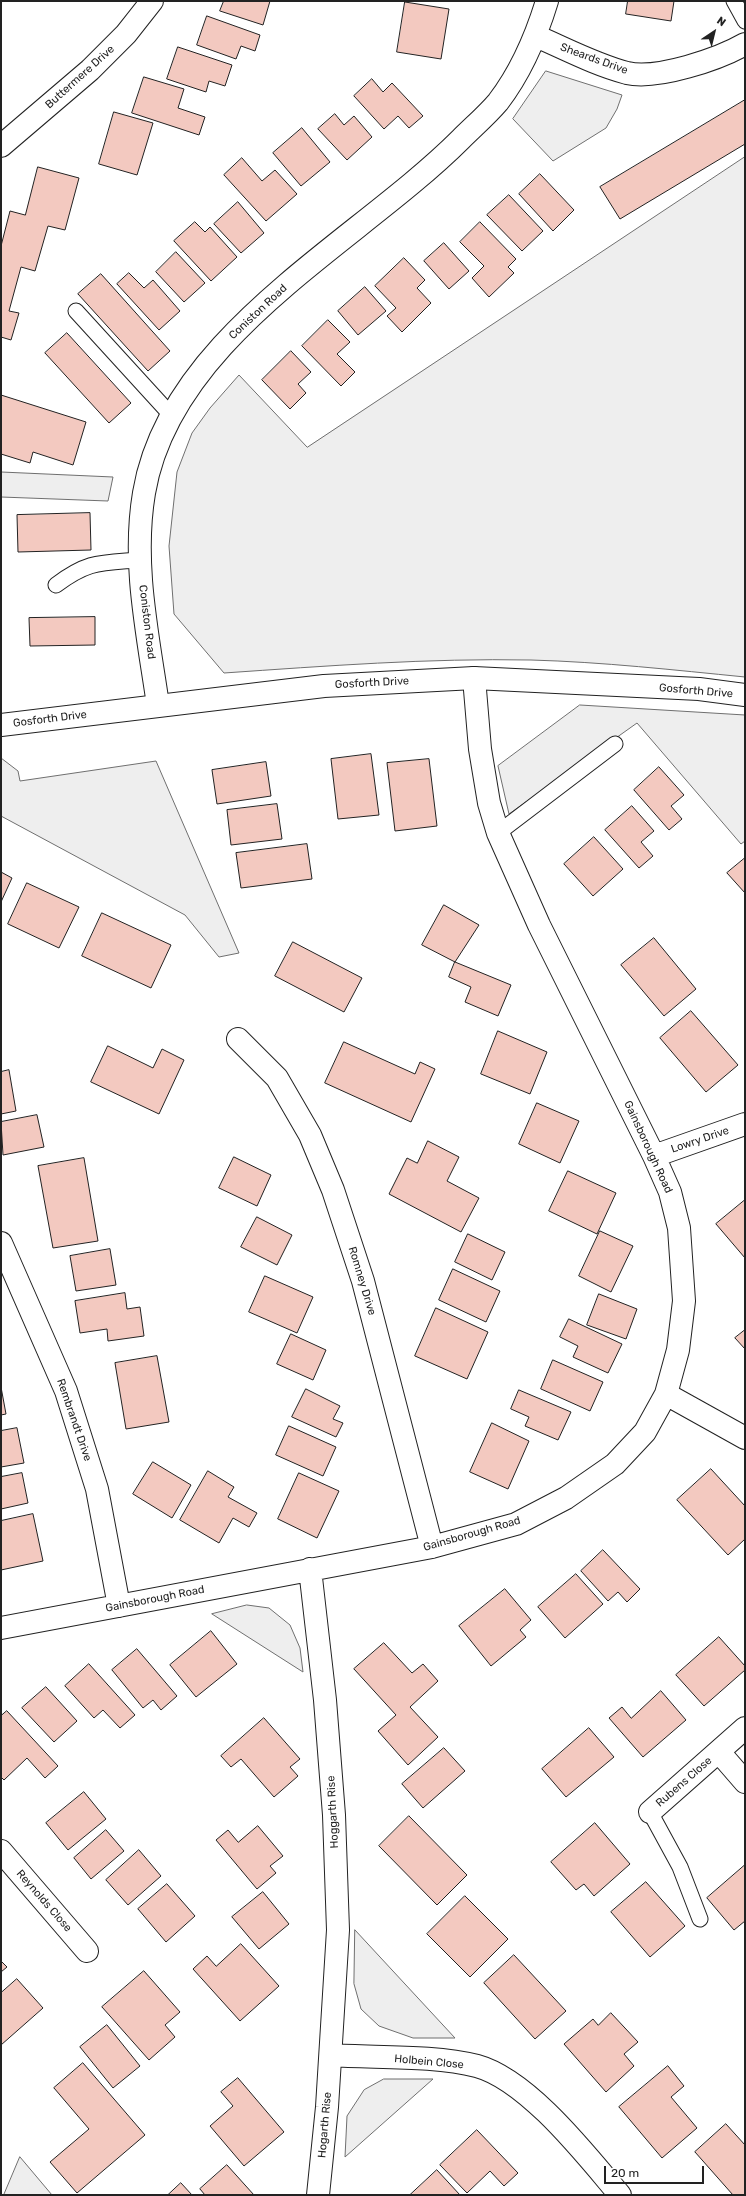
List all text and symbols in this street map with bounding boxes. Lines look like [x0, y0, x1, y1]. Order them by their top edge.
north arrow [694, 12, 734, 52]
text: N [714, 14, 728, 29]
street label: Sheards Drive [558, 41, 630, 77]
street label: Buttermere Drive [43, 43, 117, 111]
street label: Coniston Road [226, 282, 290, 342]
street label: Coniston Road [136, 584, 158, 660]
street label: Gosforth Drive [335, 674, 409, 692]
street label: Gosforth Drive [658, 681, 734, 701]
street label: Gosforth Drive [12, 708, 88, 730]
street label: Gainsborough Road [621, 1099, 675, 1195]
street label: Lowry Drive [669, 1124, 731, 1156]
street label: Romney Drive [345, 1245, 379, 1317]
street label: Rembrandt Drive [54, 1377, 94, 1463]
street label: Gainsborough Road [422, 1514, 522, 1554]
street label: Gainsborough Road [104, 1583, 206, 1615]
street label: Rubens Close [653, 1754, 715, 1810]
street label: Hoggarth Rise [325, 1775, 341, 1849]
street label: Reynolds Close [14, 1867, 74, 1935]
street label: Holbein Close [394, 2052, 464, 2072]
street label: Hogarth Rise [316, 2091, 334, 2159]
scale bar [606, 2158, 706, 2184]
text: 20 m [611, 2166, 639, 2180]

